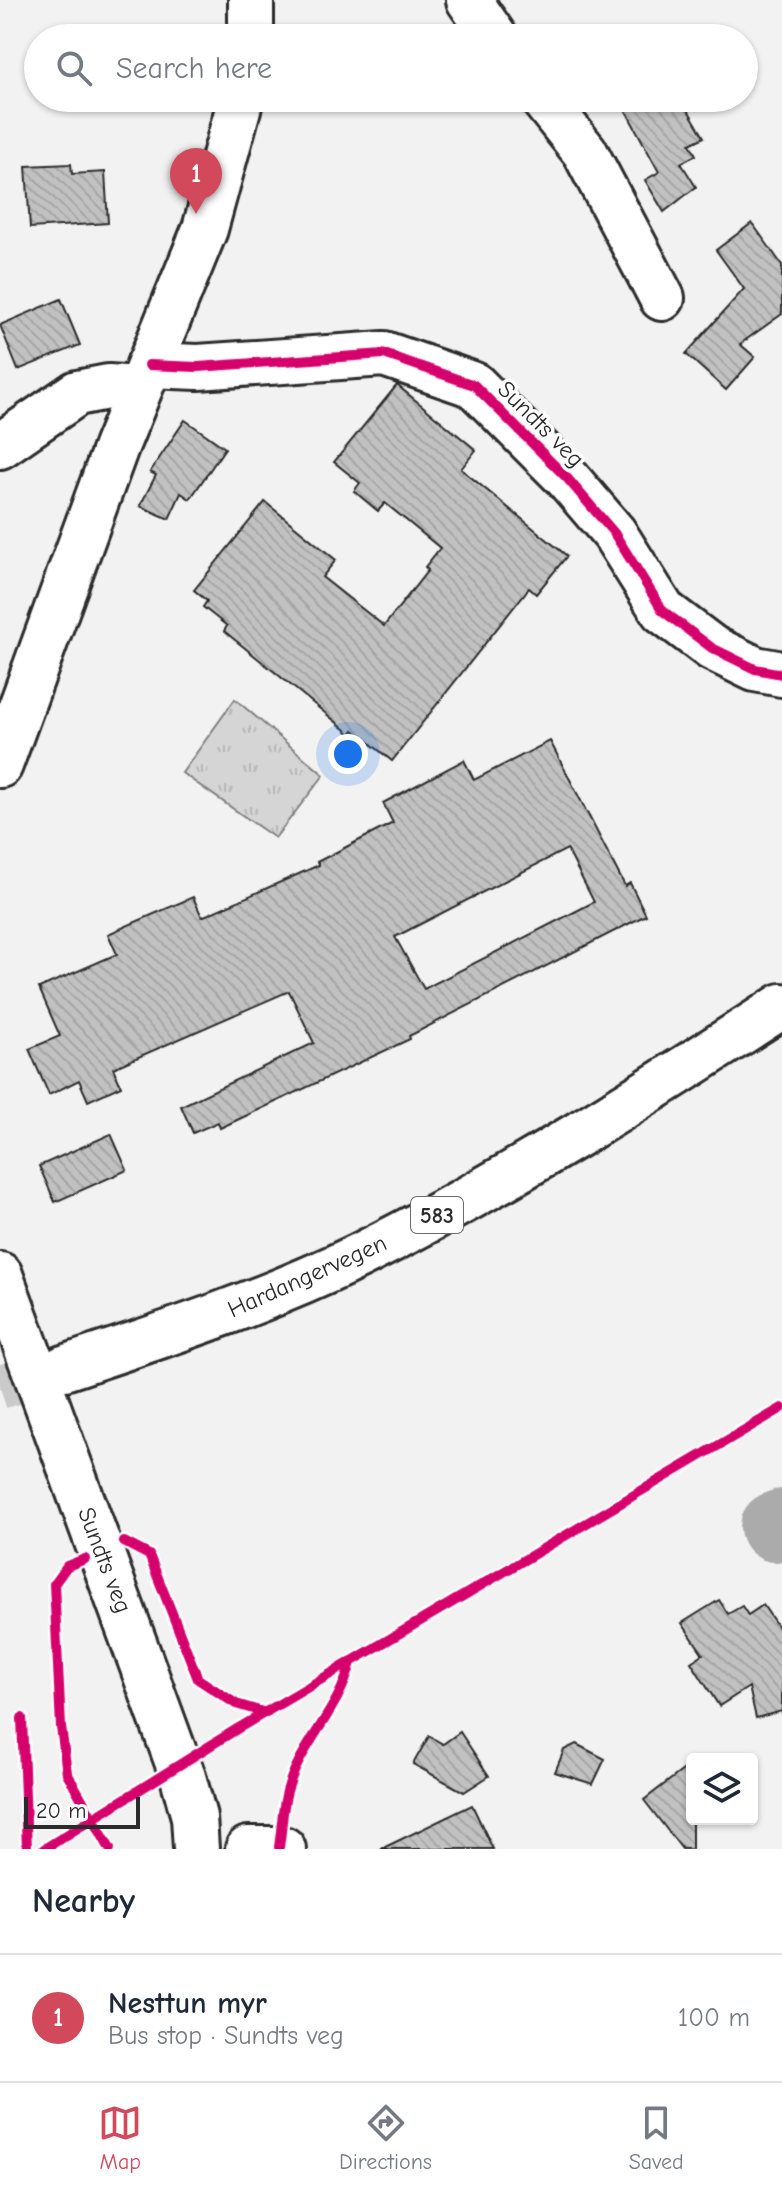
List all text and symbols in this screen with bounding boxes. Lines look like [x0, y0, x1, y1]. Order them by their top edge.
search box [24, 24, 758, 112]
icon: search [52, 46, 96, 90]
text: Search here [116, 51, 272, 86]
pin: 1 [170, 148, 222, 214]
street label: Sundts veg [492, 375, 590, 473]
your location [328, 734, 368, 774]
road number: 583 [411, 1197, 463, 1233]
street label: Hardangervegen [223, 1228, 391, 1324]
street label: Sundts veg [72, 1503, 138, 1617]
map controls [686, 1753, 758, 1825]
button: layers [686, 1753, 758, 1825]
scale bar [24, 1793, 140, 1829]
text: 20 m [36, 1798, 86, 1824]
text: Nearby [32, 1881, 135, 1921]
text: Nesttun myr [108, 1986, 267, 2021]
text: 1 [53, 2003, 63, 2033]
text: 100 m [678, 2003, 750, 2033]
text: Bus stop · Sundts veg [108, 2021, 344, 2051]
tab: Map [98, 2101, 142, 2175]
tab: Directions [339, 2101, 432, 2175]
tab: Saved [629, 2101, 684, 2175]

